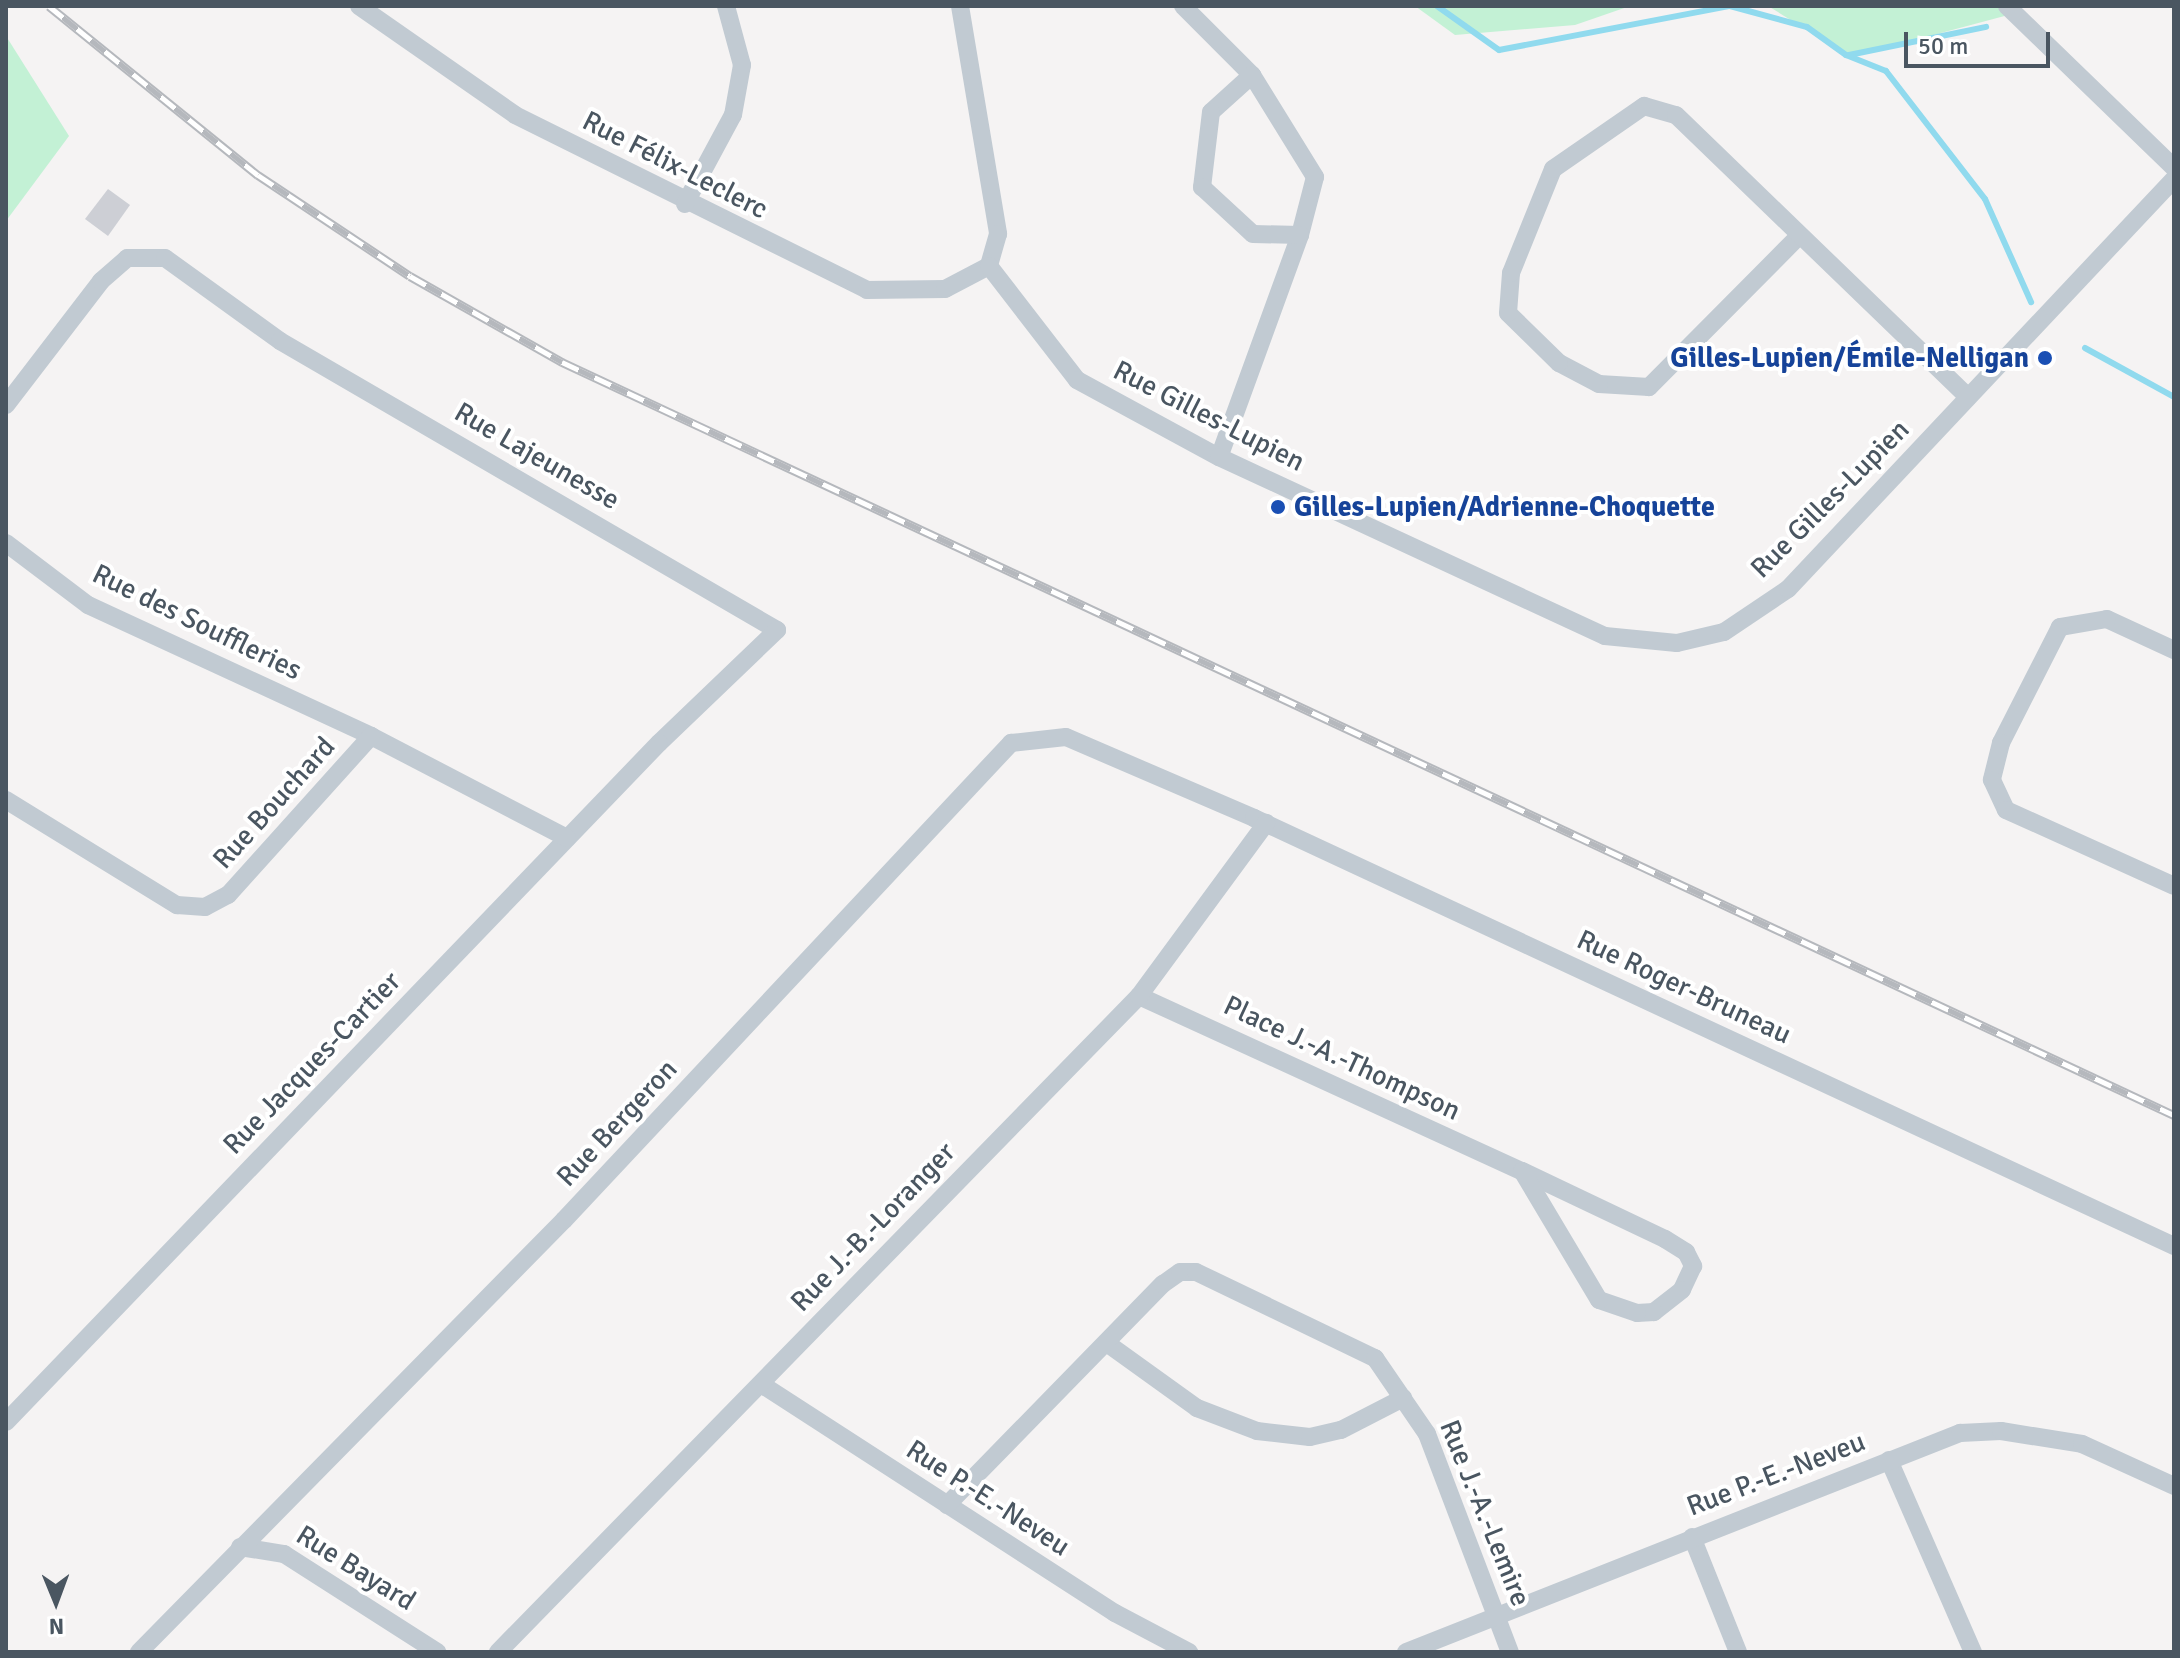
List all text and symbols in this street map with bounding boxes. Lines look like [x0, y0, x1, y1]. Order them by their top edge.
scale bar [1908, 16, 2054, 66]
text: 50 m [1918, 31, 1968, 61]
street label: Rue Félix-Leclerc [577, 104, 773, 226]
place label: Gilles-Lupien/Émile-Nelligan [1670, 341, 2029, 375]
marker: Gilles-Lupien/Émile-Nelligan [2036, 349, 2054, 367]
street label: Rue Gilles-Lupien [1108, 353, 1310, 479]
street label: Rue Lajeunesse [448, 395, 626, 517]
street label: Rue Gilles-Lupien [1744, 413, 1916, 585]
place label: Gilles-Lupien/Adrienne-Choquette [1294, 490, 1715, 524]
marker: Gilles-Lupien/Adrienne-Choquette [1269, 498, 1287, 516]
street label: Rue des Souffleries [87, 557, 307, 687]
street label: Rue Bouchard [206, 730, 342, 876]
street label: Rue Roger-Bruneau [1572, 923, 1796, 1051]
street label: Rue Jacques-Cartier [216, 965, 408, 1161]
street label: Place J.-A.-Thompson [1218, 988, 1466, 1128]
street label: Rue Bergeron [550, 1053, 684, 1193]
street label: Rue J.-B.-Loranger [784, 1136, 962, 1318]
street label: Rue J.-A.-Lemire [1432, 1415, 1538, 1611]
street label: Rue P.-E.-Neveu [1682, 1425, 1870, 1523]
street label: Rue P.-E.-Neveu [900, 1433, 1076, 1563]
street label: Rue Bayard [290, 1518, 422, 1618]
north arrow [16, 1562, 96, 1642]
text: N [49, 1613, 64, 1640]

